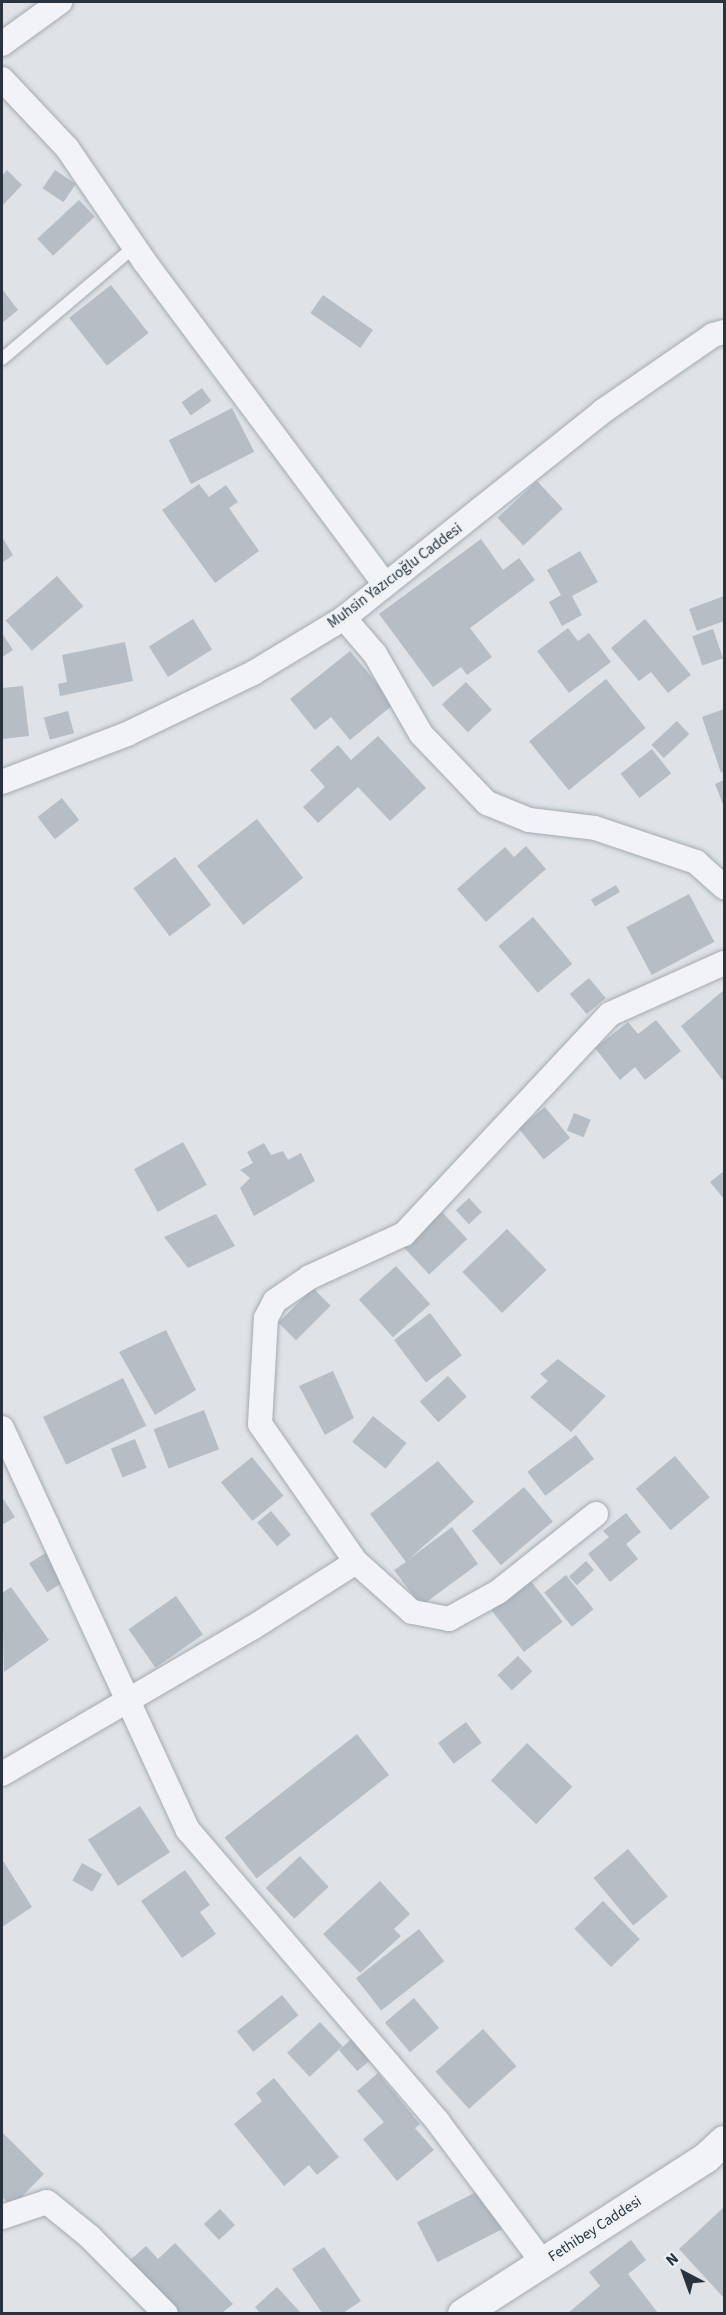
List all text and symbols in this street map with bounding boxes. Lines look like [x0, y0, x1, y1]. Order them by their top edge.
street label: Muhsin Yazıcıoğlu Caddesi [324, 520, 466, 632]
street label: Fethibey Caddesi [545, 2192, 645, 2266]
north arrow [654, 2243, 714, 2303]
text: N [661, 2248, 683, 2271]

